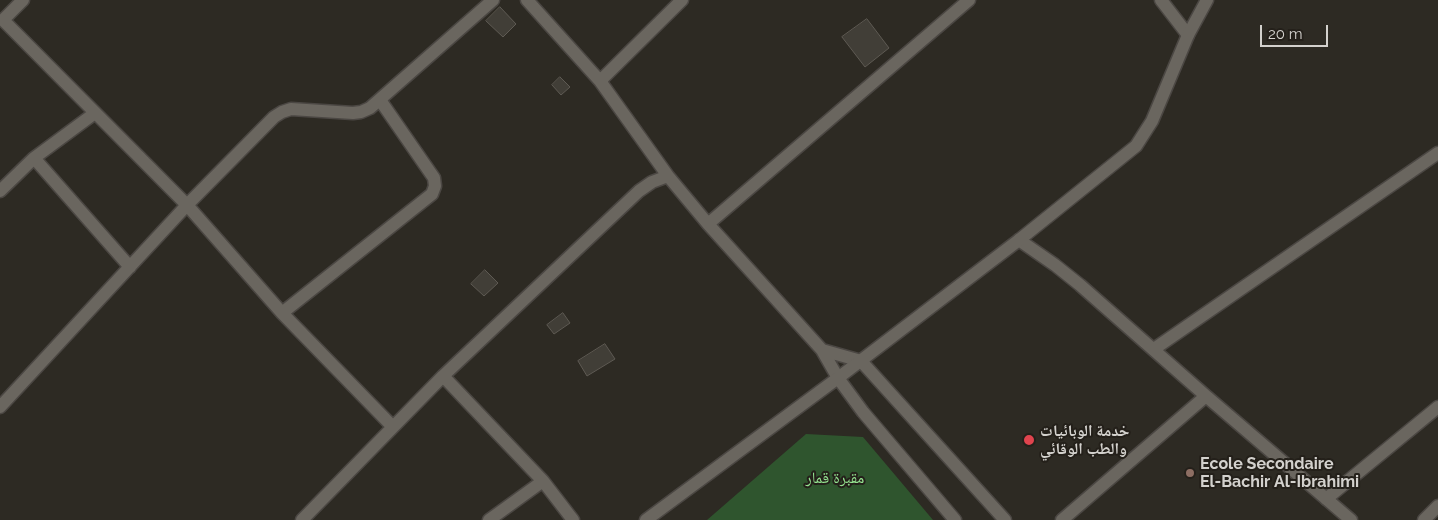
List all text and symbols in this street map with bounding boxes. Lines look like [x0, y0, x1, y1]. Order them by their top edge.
scale bar [1263, 15, 1330, 47]
text: 20 m [1268, 25, 1303, 43]
place label: خدمة الوبائيات والطب الوقائي [1040, 421, 1130, 459]
marker: خدمة الوبائيات والطب الوقائي [1022, 433, 1036, 447]
place label: Ecole Secondaire El-Bachir Al-Ibrahimi [1200, 454, 1359, 492]
marker: Ecole Secondaire El-Bachir Al-Ibrahimi [1184, 467, 1196, 479]
park label: مقبرة قمار [806, 468, 864, 488]

